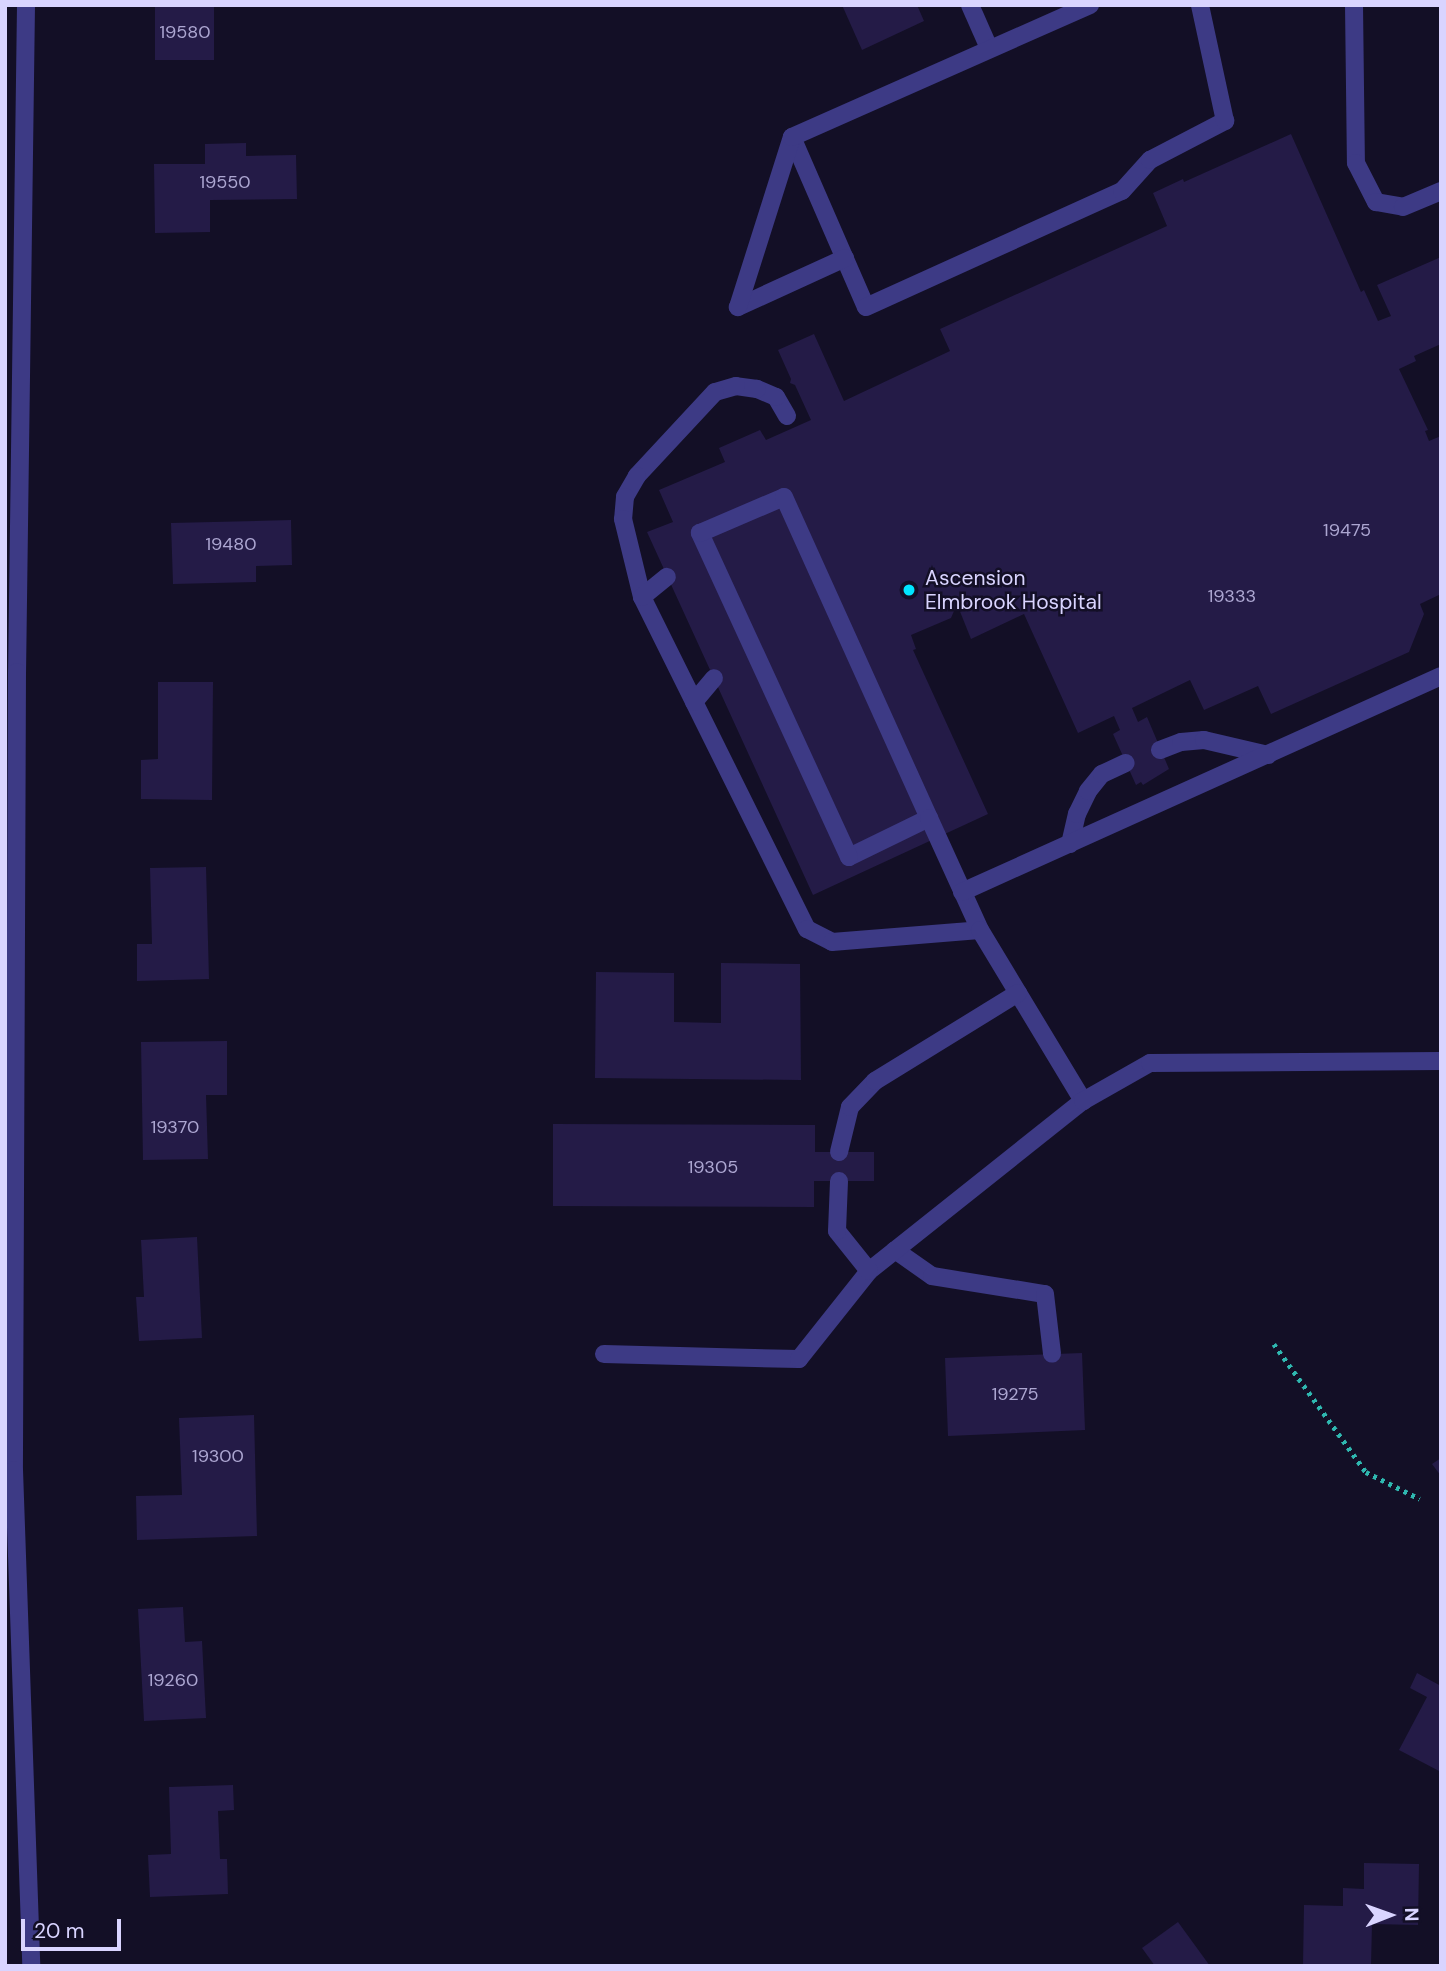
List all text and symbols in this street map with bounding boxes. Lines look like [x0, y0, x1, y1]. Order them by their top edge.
house number: 19580 [159, 21, 211, 43]
house number: 19550 [199, 171, 251, 193]
house number: 19475 [1323, 519, 1371, 541]
house number: 19480 [205, 533, 257, 555]
place label: Ascension Elmbrook Hospital [925, 565, 1102, 615]
marker: Ascension Elmbrook Hospital [899, 580, 919, 600]
house number: 19333 [1208, 585, 1256, 607]
house number: 19370 [151, 1116, 199, 1138]
house number: 19305 [688, 1156, 738, 1178]
house number: 19275 [992, 1383, 1038, 1405]
house number: 19300 [192, 1445, 244, 1467]
house number: 19260 [148, 1669, 198, 1691]
north arrow [1355, 1880, 1425, 1950]
scale bar [24, 1904, 124, 1948]
text: N [1399, 1907, 1424, 1922]
text: 20 m [34, 1917, 85, 1945]

